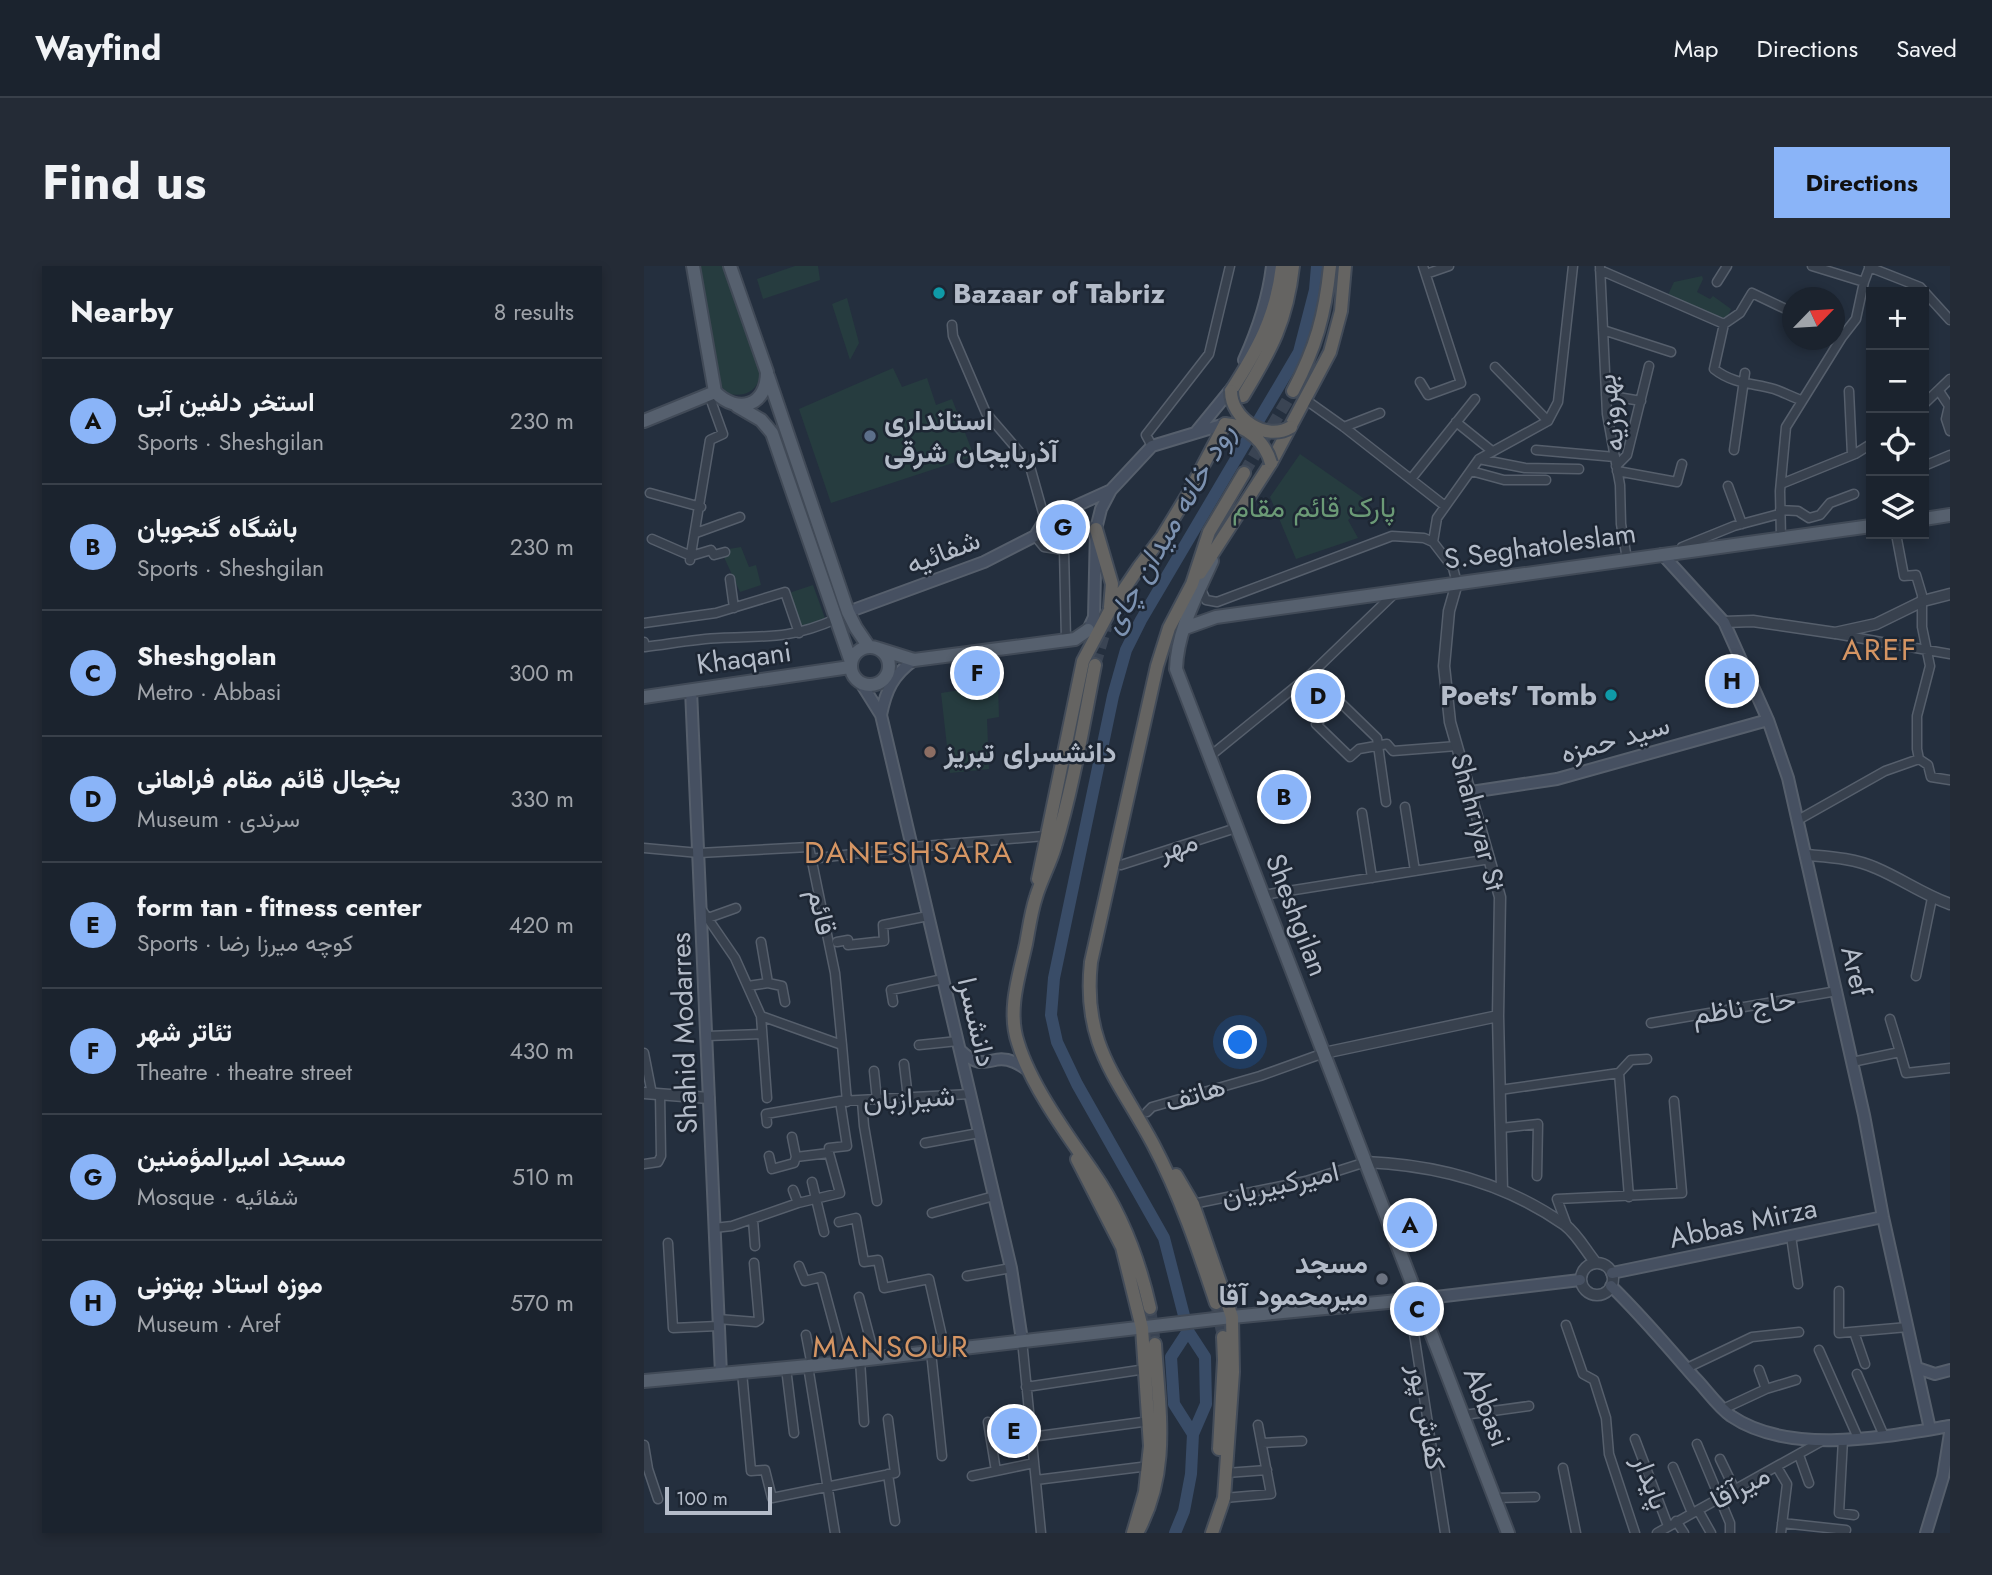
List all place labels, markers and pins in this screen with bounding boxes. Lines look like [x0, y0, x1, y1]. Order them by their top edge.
place label: Bazaar of Tabriz [953, 273, 1165, 314]
marker: Bazaar of Tabriz [931, 285, 947, 301]
place label: استانداری آذربایجان شرقی [884, 400, 1059, 473]
marker: استانداری آذربایجان شرقی [862, 428, 878, 444]
pin: G [1040, 501, 1086, 553]
pin: F [954, 647, 1000, 699]
pin: H [1709, 655, 1755, 707]
pin: D [1295, 670, 1341, 722]
place label: Poets' Tomb [1440, 675, 1597, 716]
marker: Poets' Tomb [1603, 687, 1619, 703]
place label: دانشسرای تبریز [943, 732, 1117, 773]
marker: دانشسرای تبریز [922, 744, 938, 760]
pin: B [1261, 771, 1307, 823]
pin: A [1387, 1199, 1433, 1251]
place label: مسجد میرمحمود آقا [1218, 1243, 1368, 1316]
marker: مسجد میرمحمود آقا [1374, 1271, 1390, 1287]
pin: C [1394, 1283, 1440, 1335]
pin: E [991, 1405, 1037, 1457]

